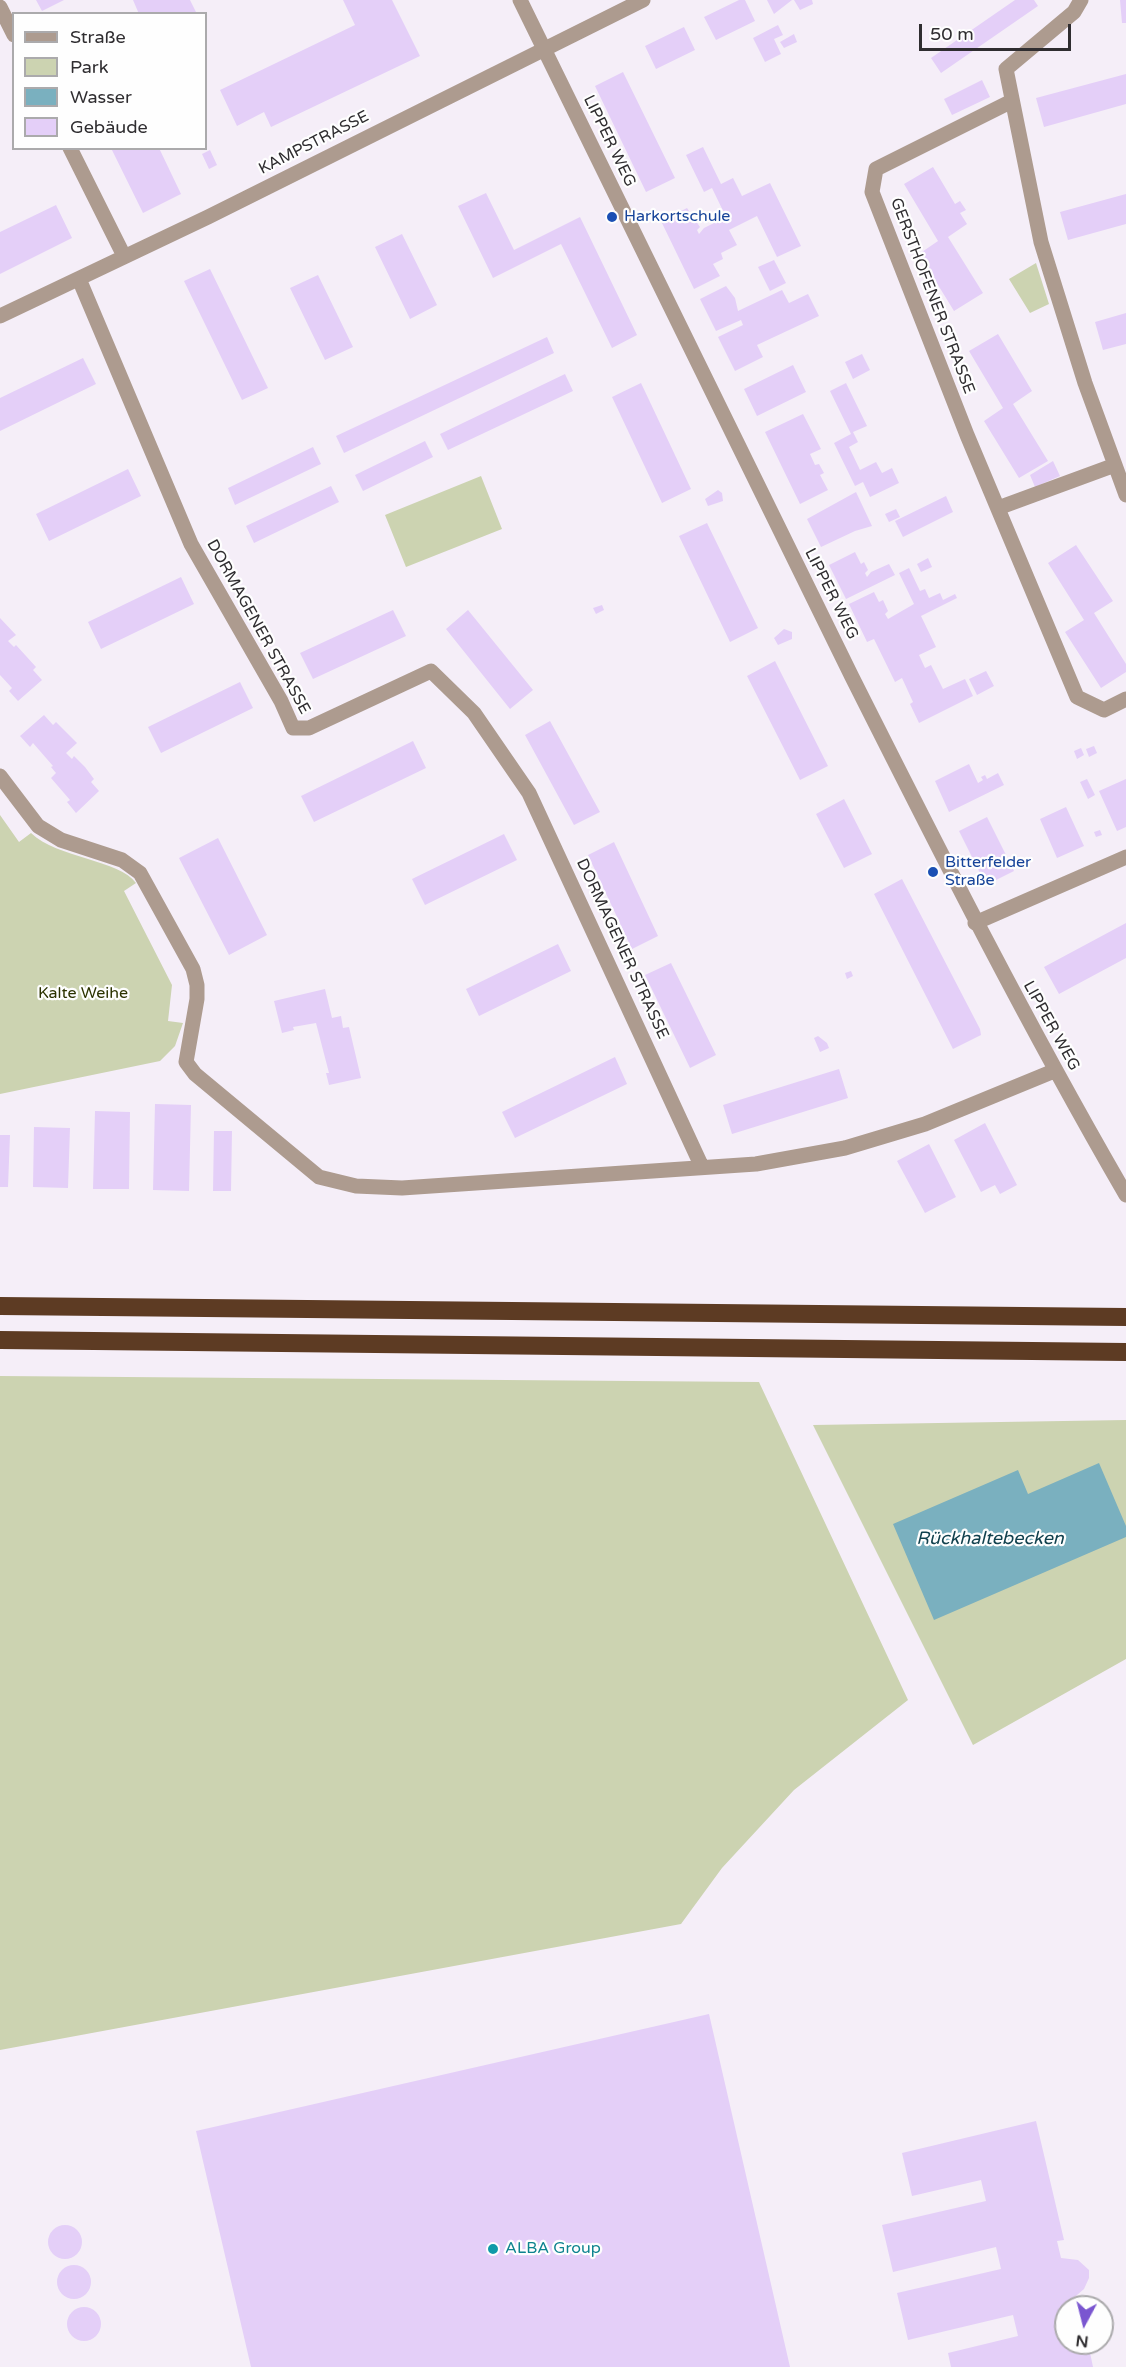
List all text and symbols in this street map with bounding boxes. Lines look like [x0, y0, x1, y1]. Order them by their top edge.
legend [12, 12, 207, 150]
scale bar [922, 12, 1074, 50]
text: 50 m [930, 23, 974, 45]
text: Straße [70, 26, 126, 48]
text: Park [70, 56, 108, 78]
text: Wasser [70, 86, 132, 108]
street label: LIPPER WEG [579, 92, 639, 190]
street label: KAMPSTRASSE [256, 107, 372, 179]
text: Gebäude [70, 116, 148, 138]
street label: GERSTHOFENER STRASSE [886, 195, 978, 397]
place label: Harkortschule [624, 207, 730, 227]
marker: Harkortschule [605, 210, 619, 224]
street label: DORMAGENER STRASSE [202, 536, 314, 718]
street label: LIPPER WEG [800, 545, 862, 643]
place label: Bitterfelder Straße [945, 853, 1031, 891]
street label: DORMAGENER STRASSE [572, 856, 672, 1042]
marker: Bitterfelder Straße [926, 865, 940, 879]
street label: LIPPER WEG [1019, 978, 1083, 1074]
park label: Kalte Weihe [38, 984, 128, 1004]
water label: Rückhaltebecken [916, 1528, 1064, 1550]
place label: ALBA Group [505, 2239, 601, 2259]
marker: ALBA Group [486, 2242, 500, 2256]
north arrow [1054, 2295, 1114, 2355]
text: N [1074, 2330, 1090, 2352]

